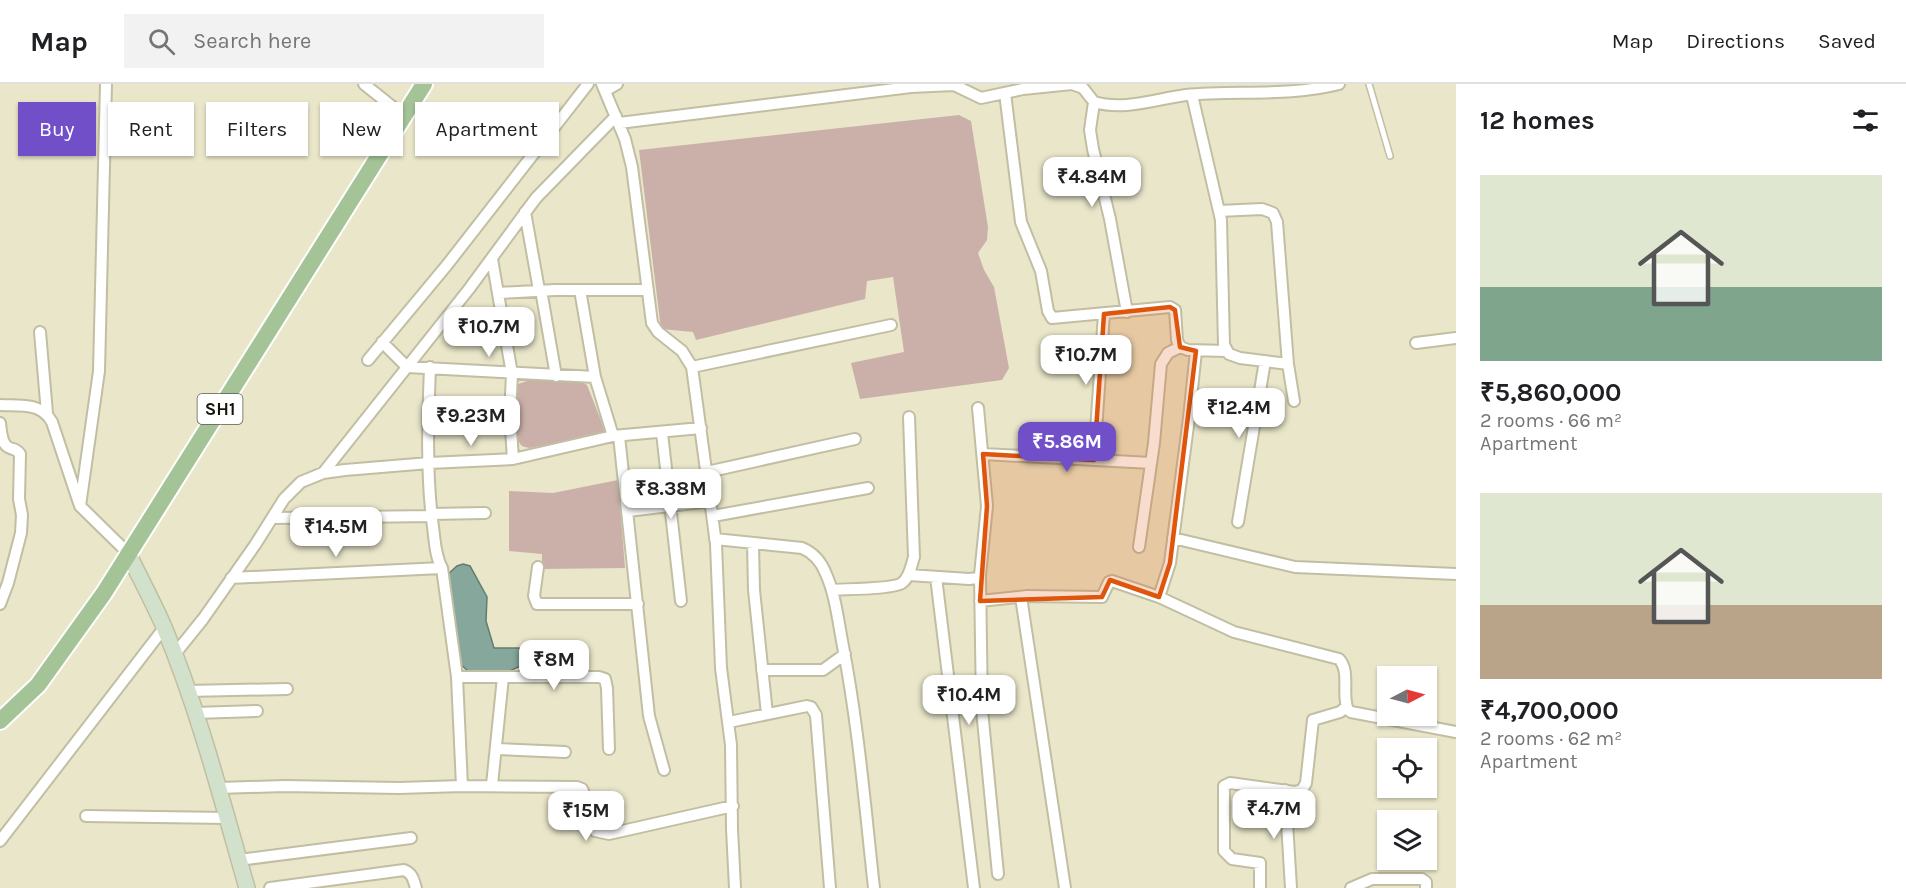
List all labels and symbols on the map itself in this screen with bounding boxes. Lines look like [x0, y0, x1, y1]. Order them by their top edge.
pin: ₹4.84M [1043, 157, 1141, 208]
pin: ₹10.7M [440, 307, 538, 358]
pin: ₹10.7M [1037, 335, 1135, 386]
pin: ₹12.4M [1190, 388, 1288, 439]
road number: SH1 [198, 394, 242, 424]
pin: ₹9.23M [422, 396, 520, 447]
pin: ₹5.86M [1018, 422, 1116, 473]
pin: ₹8.38M [622, 469, 720, 520]
pin: ₹14.5M [287, 507, 385, 558]
pin: ₹8M [525, 640, 583, 691]
north arrow [1377, 666, 1437, 726]
pin: ₹10.4M [920, 675, 1018, 726]
pin: ₹4.7M [1232, 789, 1316, 840]
pin: ₹15M [550, 791, 622, 842]

